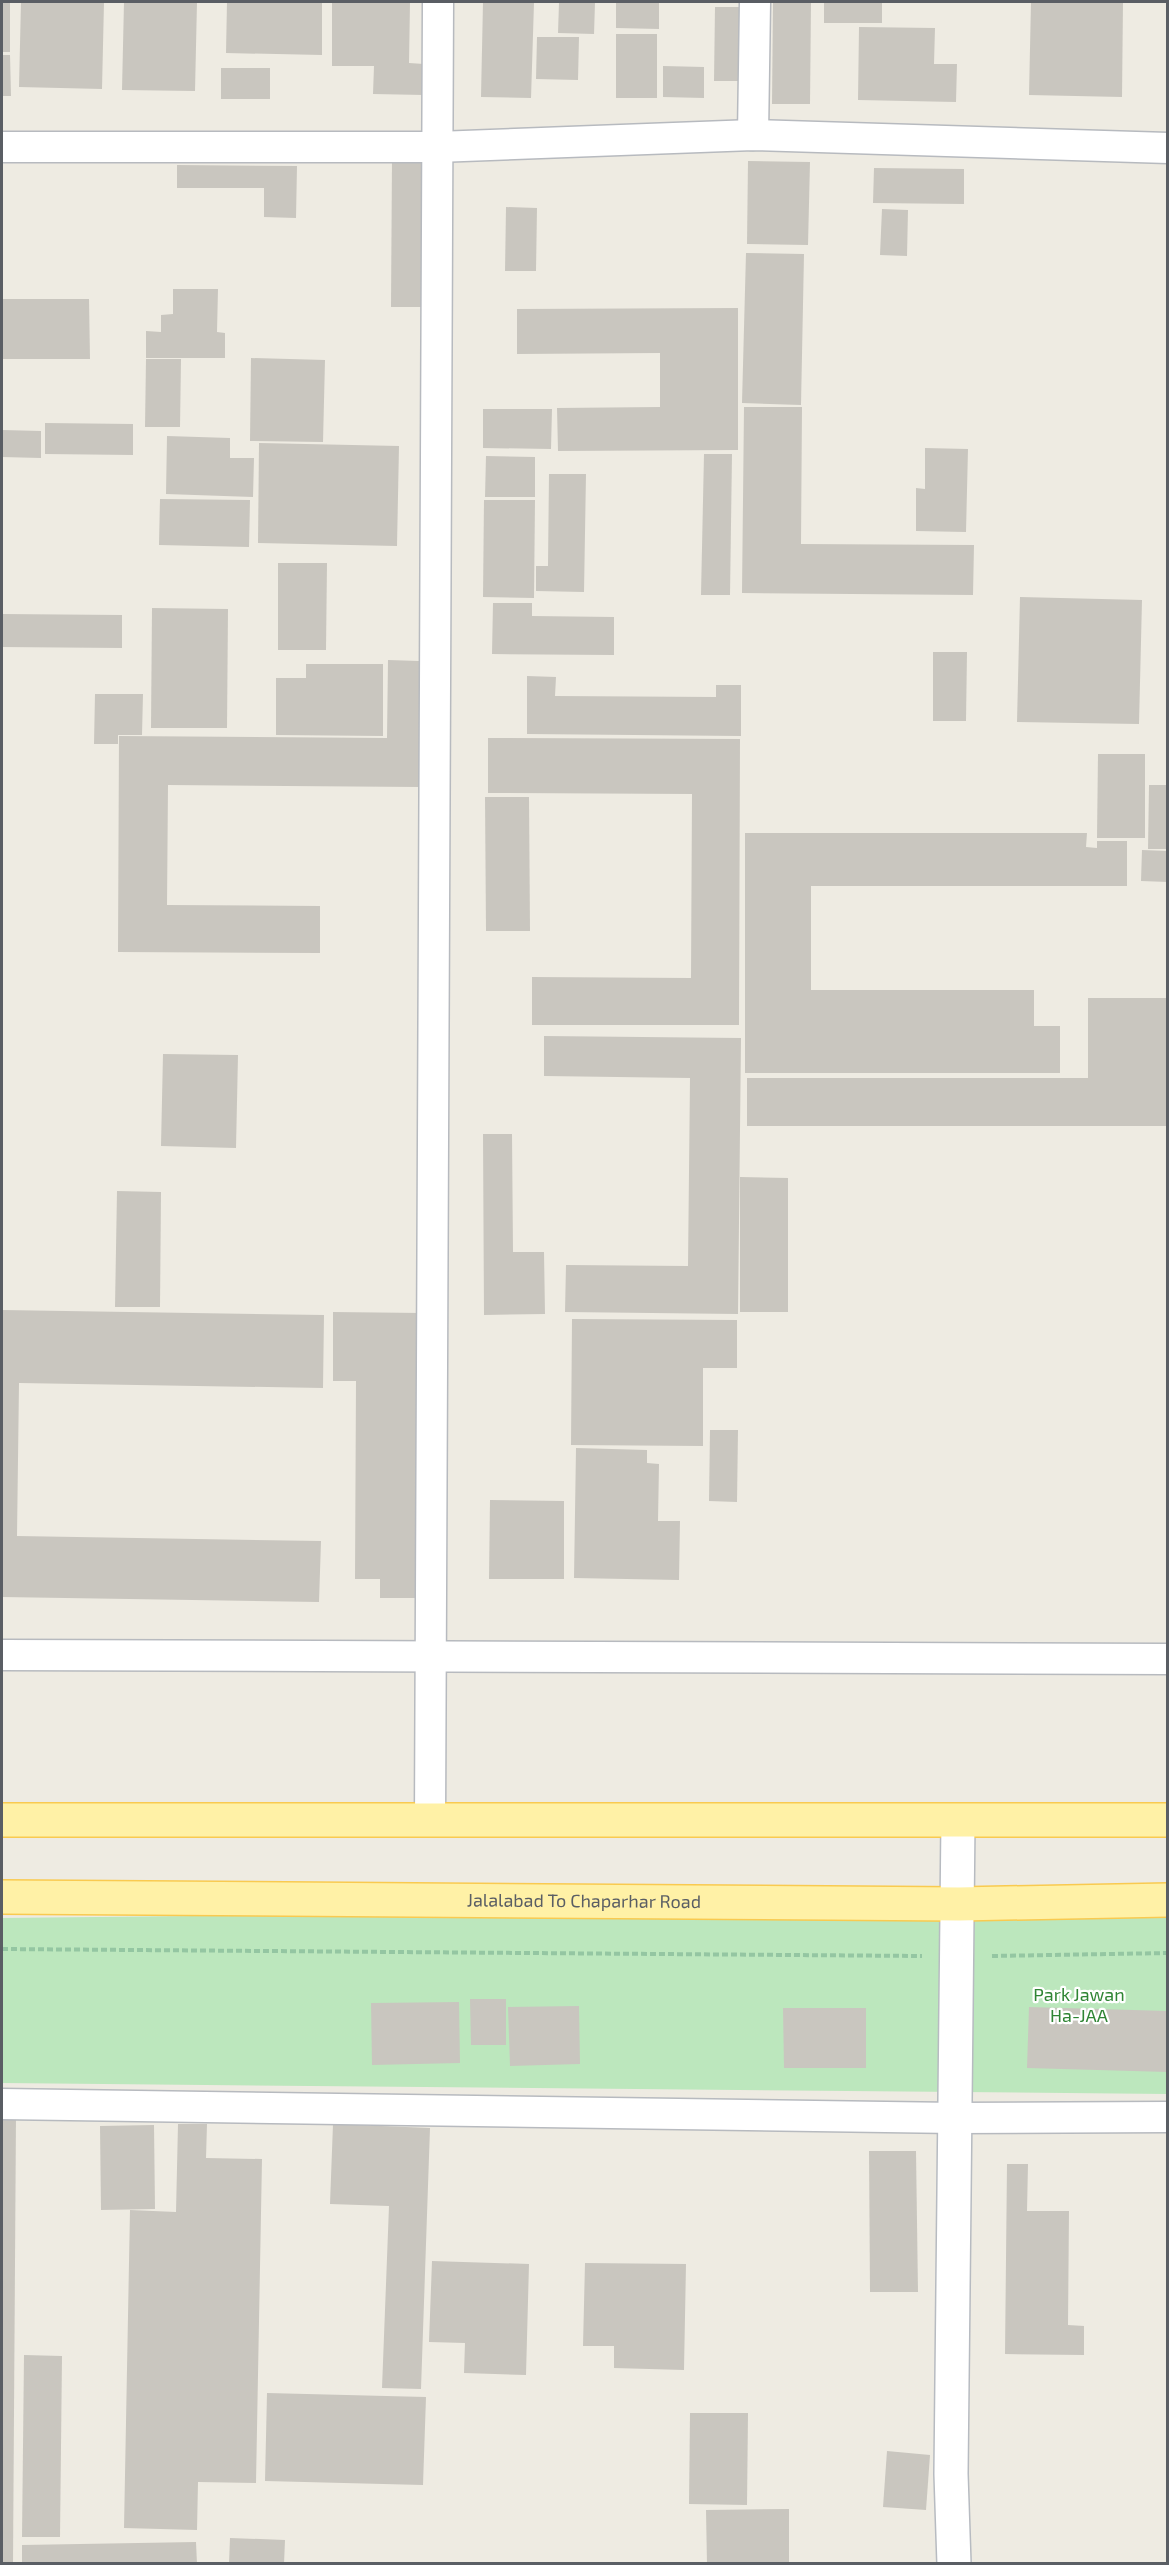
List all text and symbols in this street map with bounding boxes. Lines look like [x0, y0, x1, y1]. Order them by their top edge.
street label: Jalalabad To Chaparhar Road [467, 1888, 701, 1912]
park label: Park Jawan Ha-JAA [1033, 1983, 1125, 2026]

